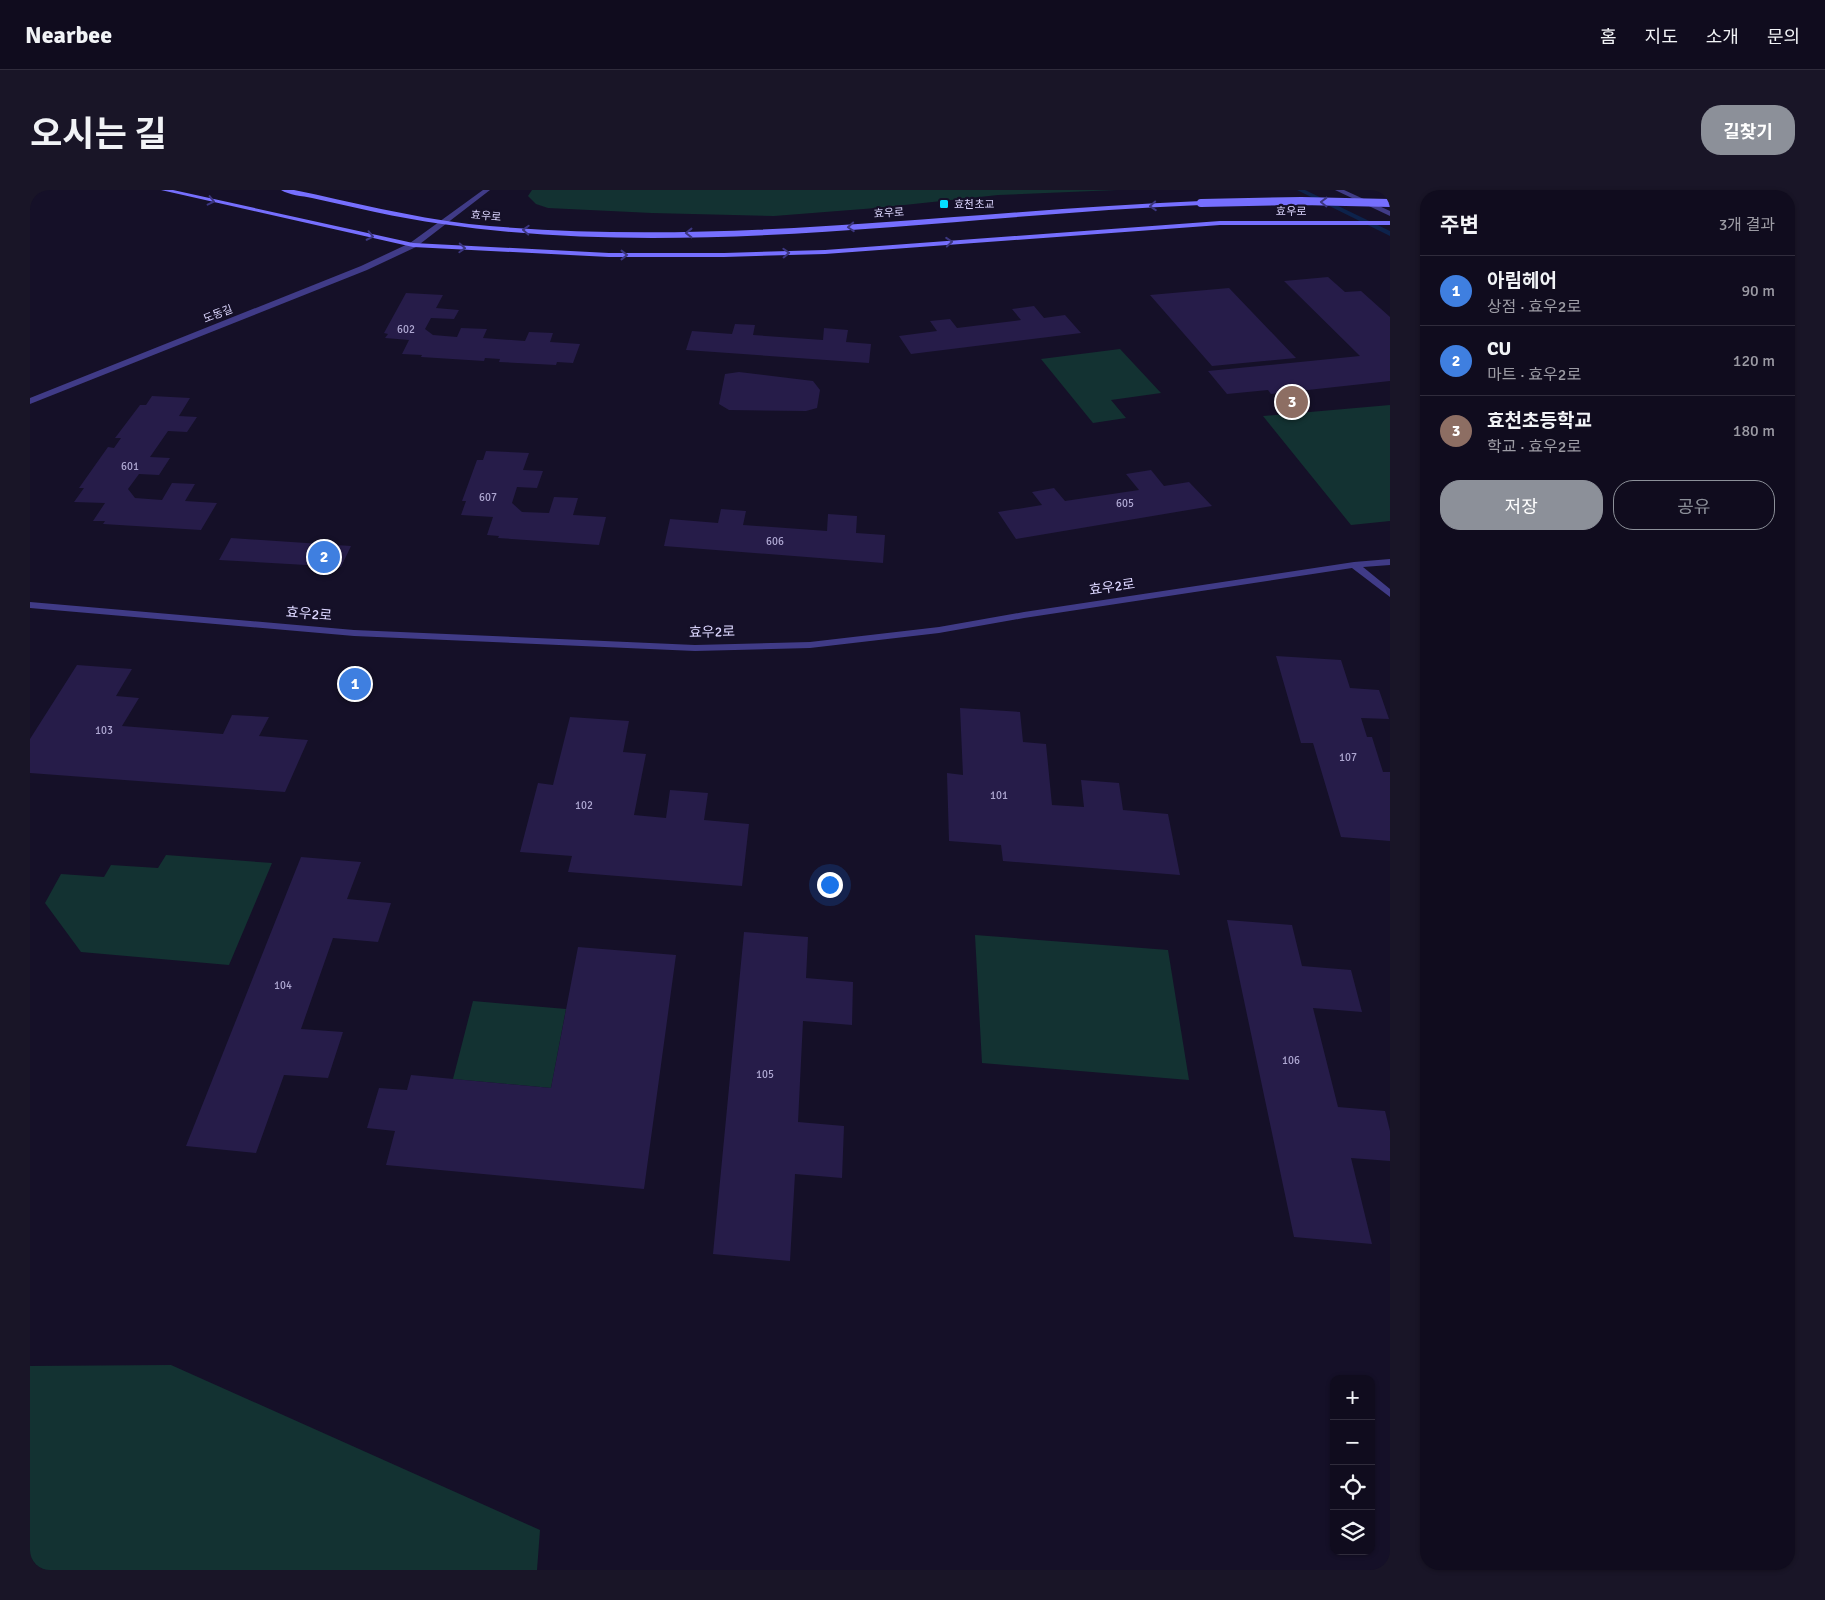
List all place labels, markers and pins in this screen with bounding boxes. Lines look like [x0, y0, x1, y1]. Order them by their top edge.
marker: 효천초교 [938, 198, 950, 210]
place label: 효천초교 [954, 198, 994, 211]
pin: 3 [1276, 383, 1308, 421]
pin: 2 [308, 538, 340, 576]
pin: 1 [339, 665, 371, 703]

